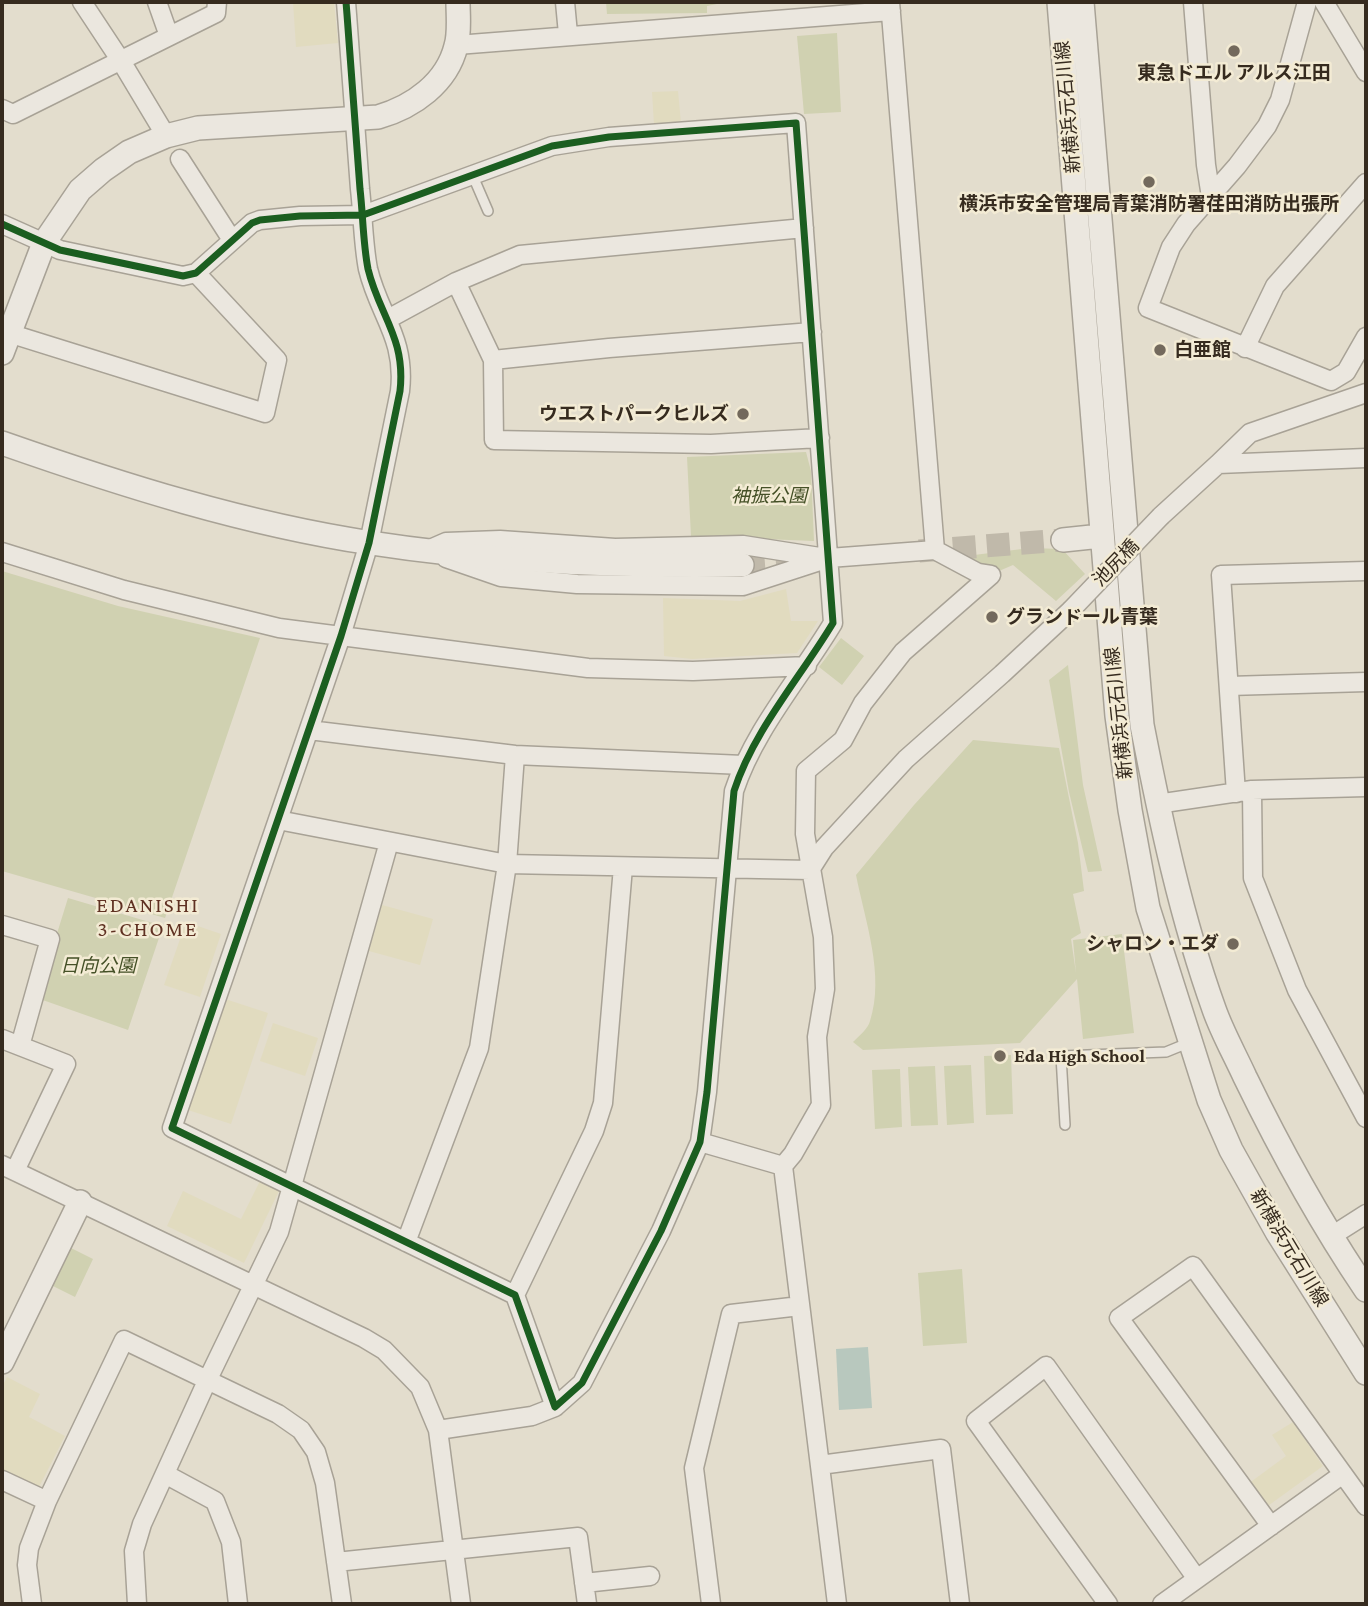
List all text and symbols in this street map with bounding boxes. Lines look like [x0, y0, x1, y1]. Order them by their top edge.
street label: 新横浜元石川線 [1051, 40, 1085, 174]
marker: 東急ドエル アルス江田 [1226, 43, 1242, 59]
place label: 東急ドエル アルス江田 [1137, 62, 1331, 84]
marker: 横浜市安全管理局青葉消防署荏田消防出張所 [1141, 174, 1157, 190]
place label: 横浜市安全管理局青葉消防署荏田消防出張所 [959, 193, 1339, 215]
place label: 白亜館 [1174, 339, 1231, 361]
marker: 白亜館 [1152, 342, 1168, 358]
place label: ウエストパークヒルズ [539, 403, 729, 425]
marker: ウエストパークヒルズ [735, 406, 751, 422]
park label: 袖振公園 [731, 485, 807, 507]
street label: 池尻橋 [1088, 535, 1144, 591]
place label: グランドール青葉 [1006, 606, 1158, 628]
marker: グランドール青葉 [984, 609, 1000, 625]
street label: 新横浜元石川線 [1101, 646, 1137, 780]
district label: EDANISHI 3-CHOME [97, 893, 199, 943]
place label: シャロン・エダ [1086, 933, 1219, 955]
marker: シャロン・エダ [1225, 936, 1241, 952]
park label: 日向公園 [60, 955, 136, 977]
place label: Eda High School [1014, 1045, 1145, 1067]
marker: Eda High School [992, 1048, 1008, 1064]
street label: 新横浜元石川線 [1245, 1185, 1333, 1311]

